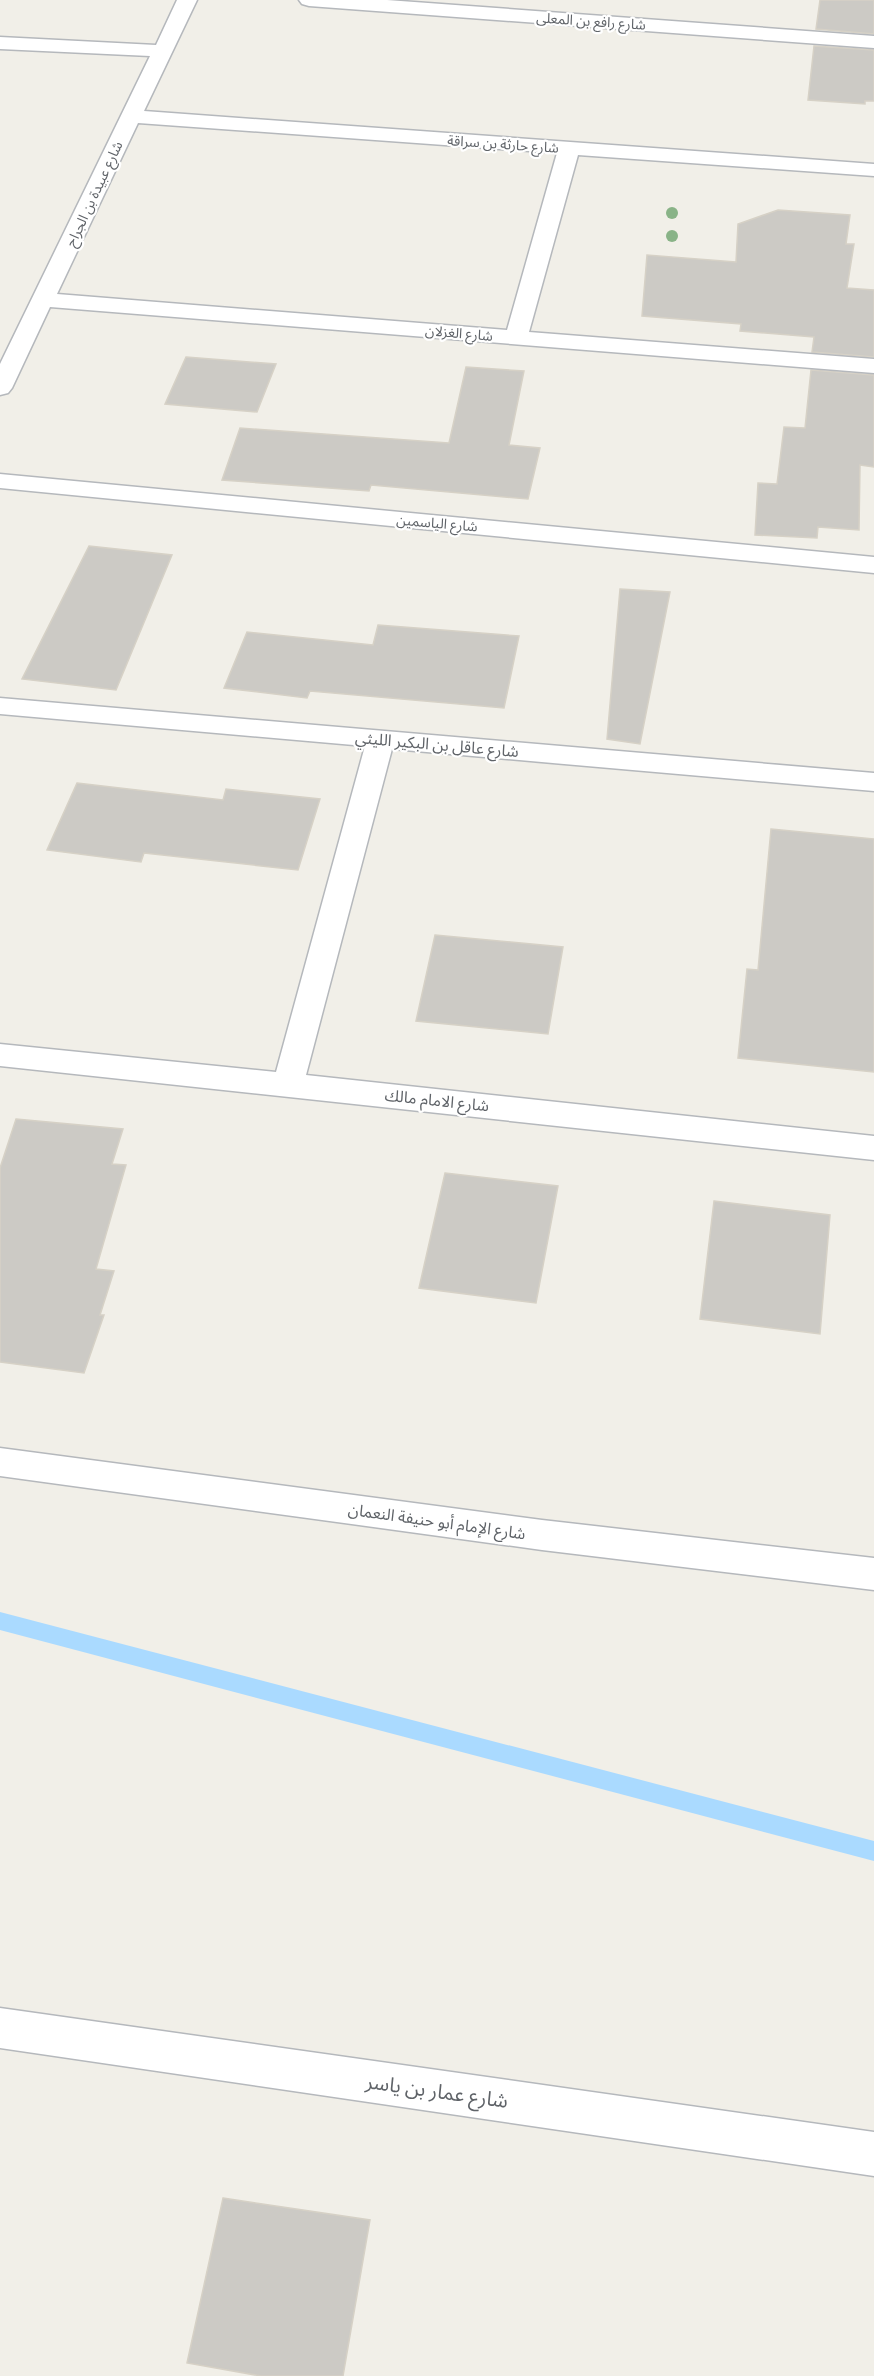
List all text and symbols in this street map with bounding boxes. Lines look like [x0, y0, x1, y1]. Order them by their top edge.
street label: شارع رافع بن المعلى [535, 9, 646, 36]
street label: شارع حارثة بن سراقة [447, 132, 559, 159]
street label: شارع عبيدة بن الجراح [63, 139, 128, 251]
street label: شارع الغزلان [424, 322, 493, 347]
street label: شارع الياسمين [396, 511, 478, 538]
street label: شارع عاقل بن البكير الليثي [354, 728, 520, 764]
street label: شارع الامام مالك [384, 1086, 490, 1118]
street label: شارع الإمام أبو حنيفة النعمان [347, 1500, 527, 1546]
street label: شارع عمار بن ياسر [363, 2069, 510, 2116]

